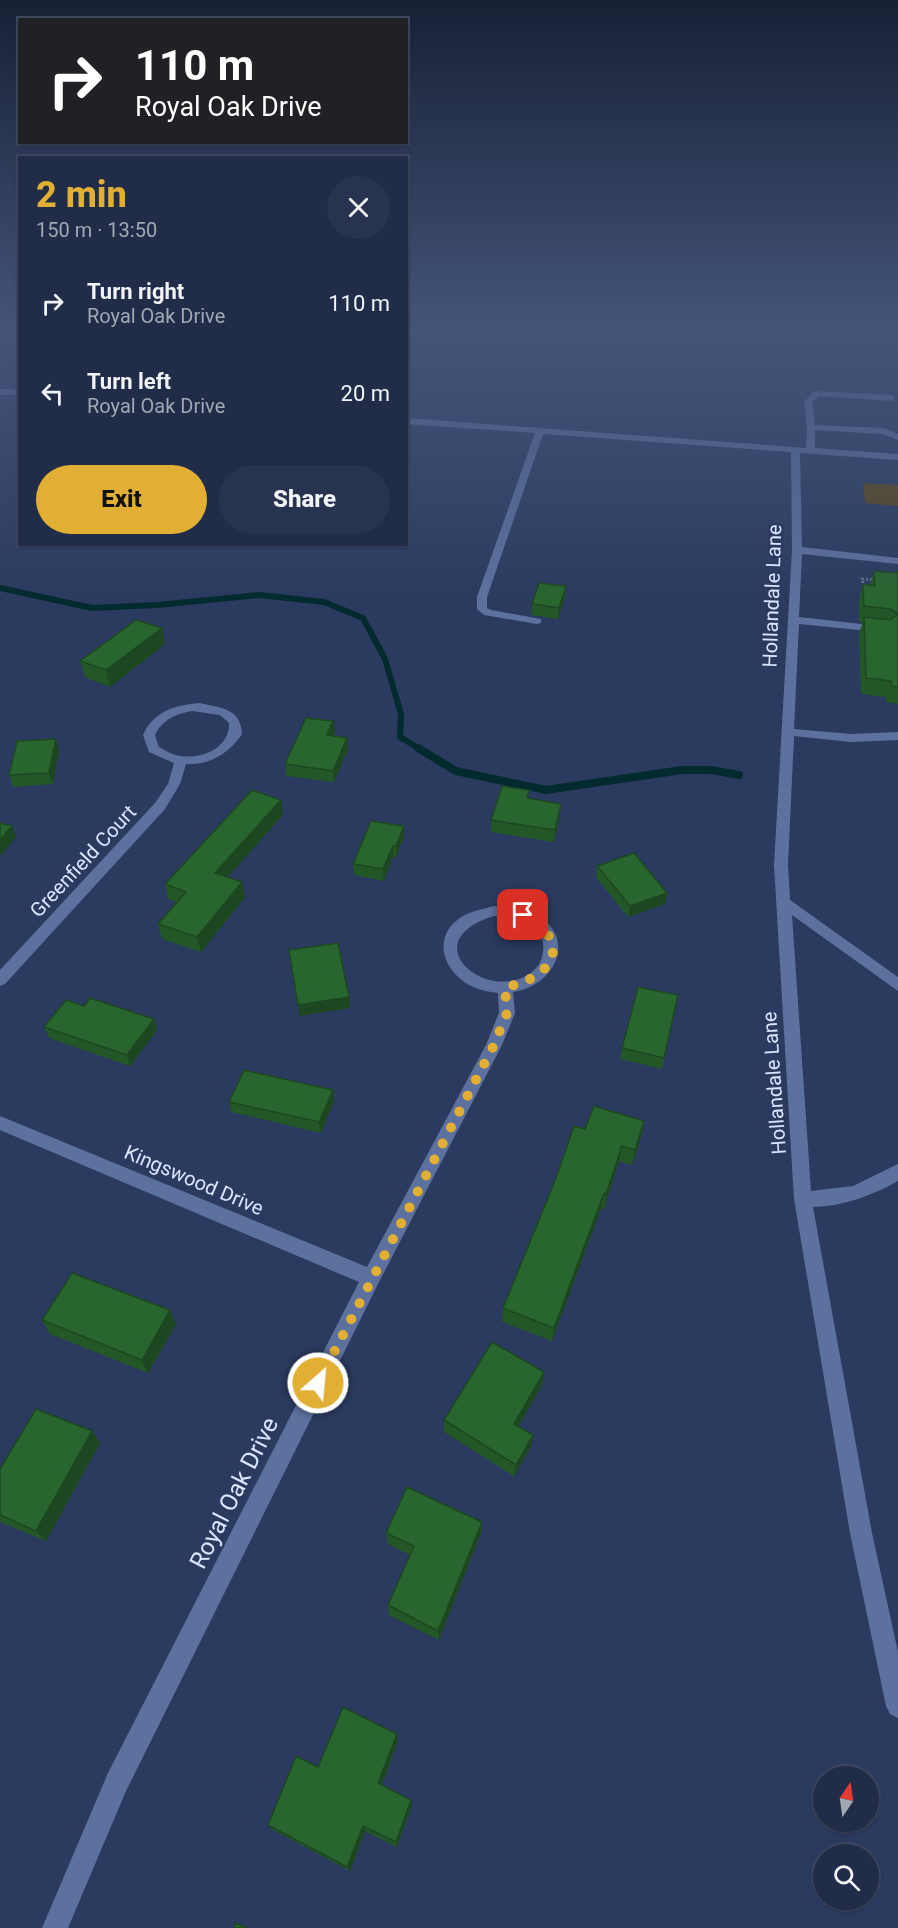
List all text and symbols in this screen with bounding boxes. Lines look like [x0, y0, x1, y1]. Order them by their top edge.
text: 110 m [135, 41, 254, 90]
icon: right [36, 42, 114, 120]
text: Royal Oak Drive [135, 91, 322, 123]
text: 2 min [36, 174, 127, 216]
button: close [327, 176, 390, 239]
text: 150 m · 13:50 [36, 218, 157, 242]
text: Turn right [87, 279, 184, 304]
icon: right [36, 287, 69, 320]
text: 110 m [328, 291, 390, 316]
text: Royal Oak Drive [87, 304, 225, 328]
text: Turn left [87, 369, 171, 394]
icon: left [36, 377, 69, 410]
text: 20 m [341, 381, 390, 406]
text: Royal Oak Drive [87, 394, 225, 418]
button: Exit [36, 465, 207, 534]
button: Share [219, 465, 390, 534]
street label: Hollandale Lane [758, 524, 786, 668]
street label: Greenfield Court [25, 800, 141, 922]
pin [497, 889, 548, 940]
icon: arrive [506, 898, 539, 931]
street label: Hollandale Lane [757, 1011, 791, 1155]
street label: Kingswood Drive [121, 1140, 267, 1220]
position arrow [286, 1351, 350, 1415]
street label: Royal Oak Drive [184, 1413, 284, 1573]
north arrow [813, 1766, 879, 1832]
map controls [813, 1766, 879, 1910]
button: search [813, 1844, 879, 1910]

